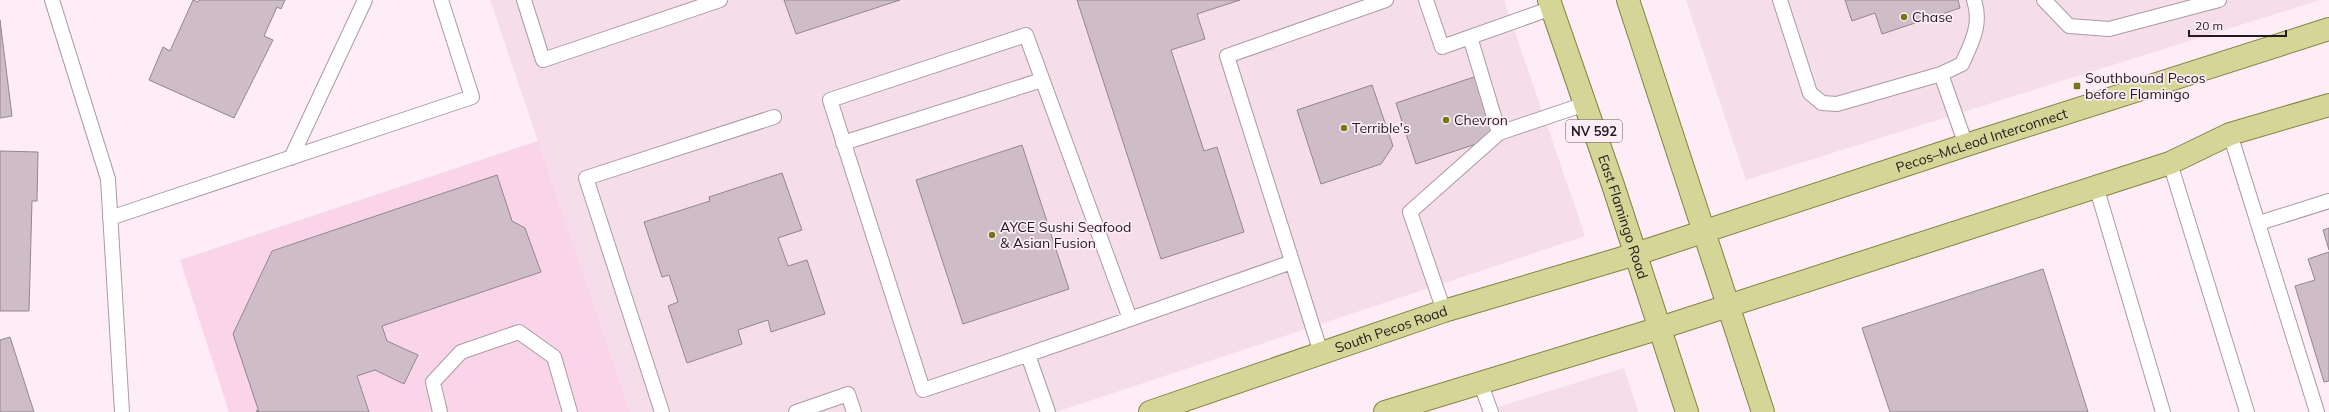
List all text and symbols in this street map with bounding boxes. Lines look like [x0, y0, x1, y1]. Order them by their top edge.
place label: Chase [1912, 8, 1953, 26]
marker: Chase [1899, 12, 1909, 22]
scale bar [2189, 12, 2286, 38]
text: 20 m [2195, 18, 2223, 33]
place label: Southbound Pecos before Flamingo [2085, 69, 2206, 103]
marker: Southbound Pecos before Flamingo [2072, 81, 2082, 91]
street label: Pecos–McLeod Interconnect [1893, 104, 2070, 177]
place label: Chevron [1454, 111, 1508, 129]
marker: Chevron [1441, 115, 1451, 125]
place label: Terrible's [1352, 119, 1410, 137]
road number: NV 592 [1566, 120, 1622, 142]
marker: Terrible's [1339, 123, 1349, 133]
street label: East Flamingo Road [1594, 152, 1652, 281]
place label: AYCE Sushi Seafood & Asian Fusion [1000, 218, 1131, 252]
marker: AYCE Sushi Seafood & Asian Fusion [987, 230, 997, 240]
street label: South Pecos Road [1333, 302, 1450, 357]

